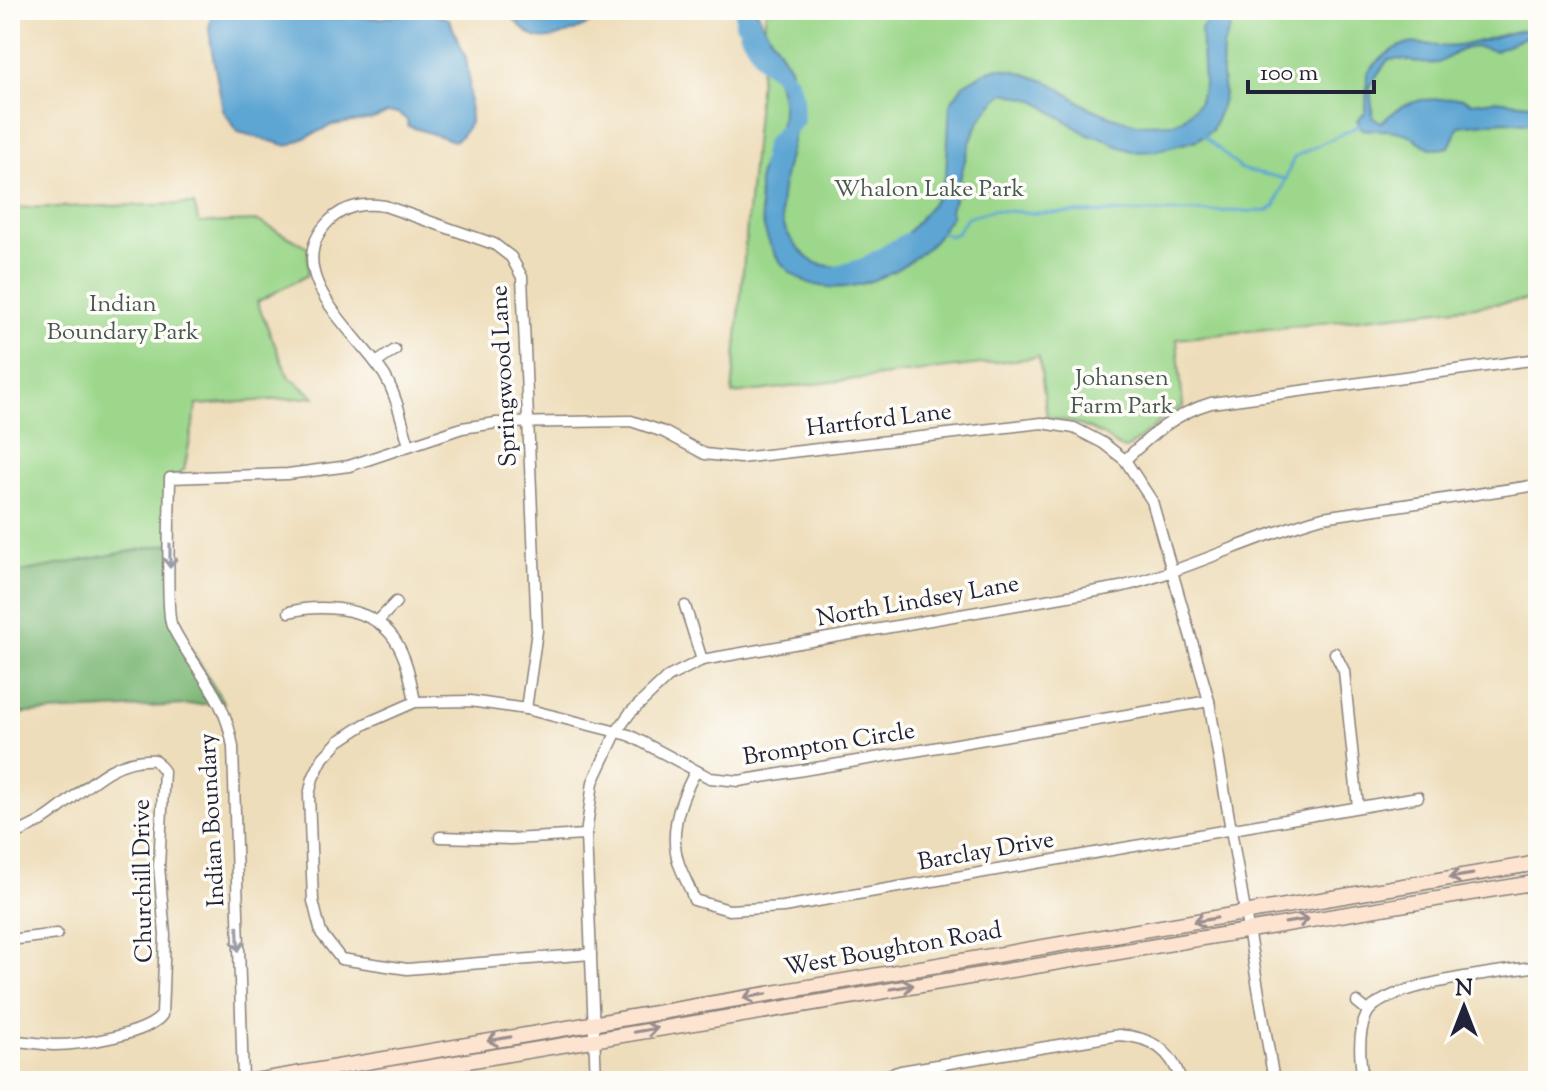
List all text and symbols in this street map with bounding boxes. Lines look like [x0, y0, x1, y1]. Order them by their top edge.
scale bar [1248, 44, 1374, 94]
text: 100 m [1260, 57, 1318, 91]
park label: Whalon Lake Park [833, 173, 1025, 207]
street label: Springwood Lane [483, 284, 527, 468]
park label: Indian Boundary Park [47, 288, 199, 350]
park label: Johansen Farm Park [1070, 362, 1174, 424]
street label: Hartford Lane [804, 395, 954, 447]
one-way arrow [162, 542, 178, 569]
street label: North Lindsey Lane [814, 567, 1022, 637]
street label: Brompton Circle [741, 715, 917, 775]
street label: Indian Boundary [191, 732, 235, 908]
street label: Churchill Drive [126, 799, 162, 963]
street label: Barclay Drive [915, 823, 1057, 881]
one-way arrow [1449, 869, 1474, 884]
one-way arrow [1193, 913, 1218, 928]
one-way arrow [1284, 913, 1309, 928]
street label: West Boughton Road [781, 914, 1005, 986]
one-way arrow [231, 925, 246, 952]
north arrow [1424, 967, 1504, 1047]
text: N [1455, 974, 1473, 1006]
one-way arrow [889, 979, 914, 994]
one-way arrow [743, 989, 768, 1004]
one-way arrow [633, 1022, 658, 1037]
one-way arrow [487, 1033, 512, 1048]

